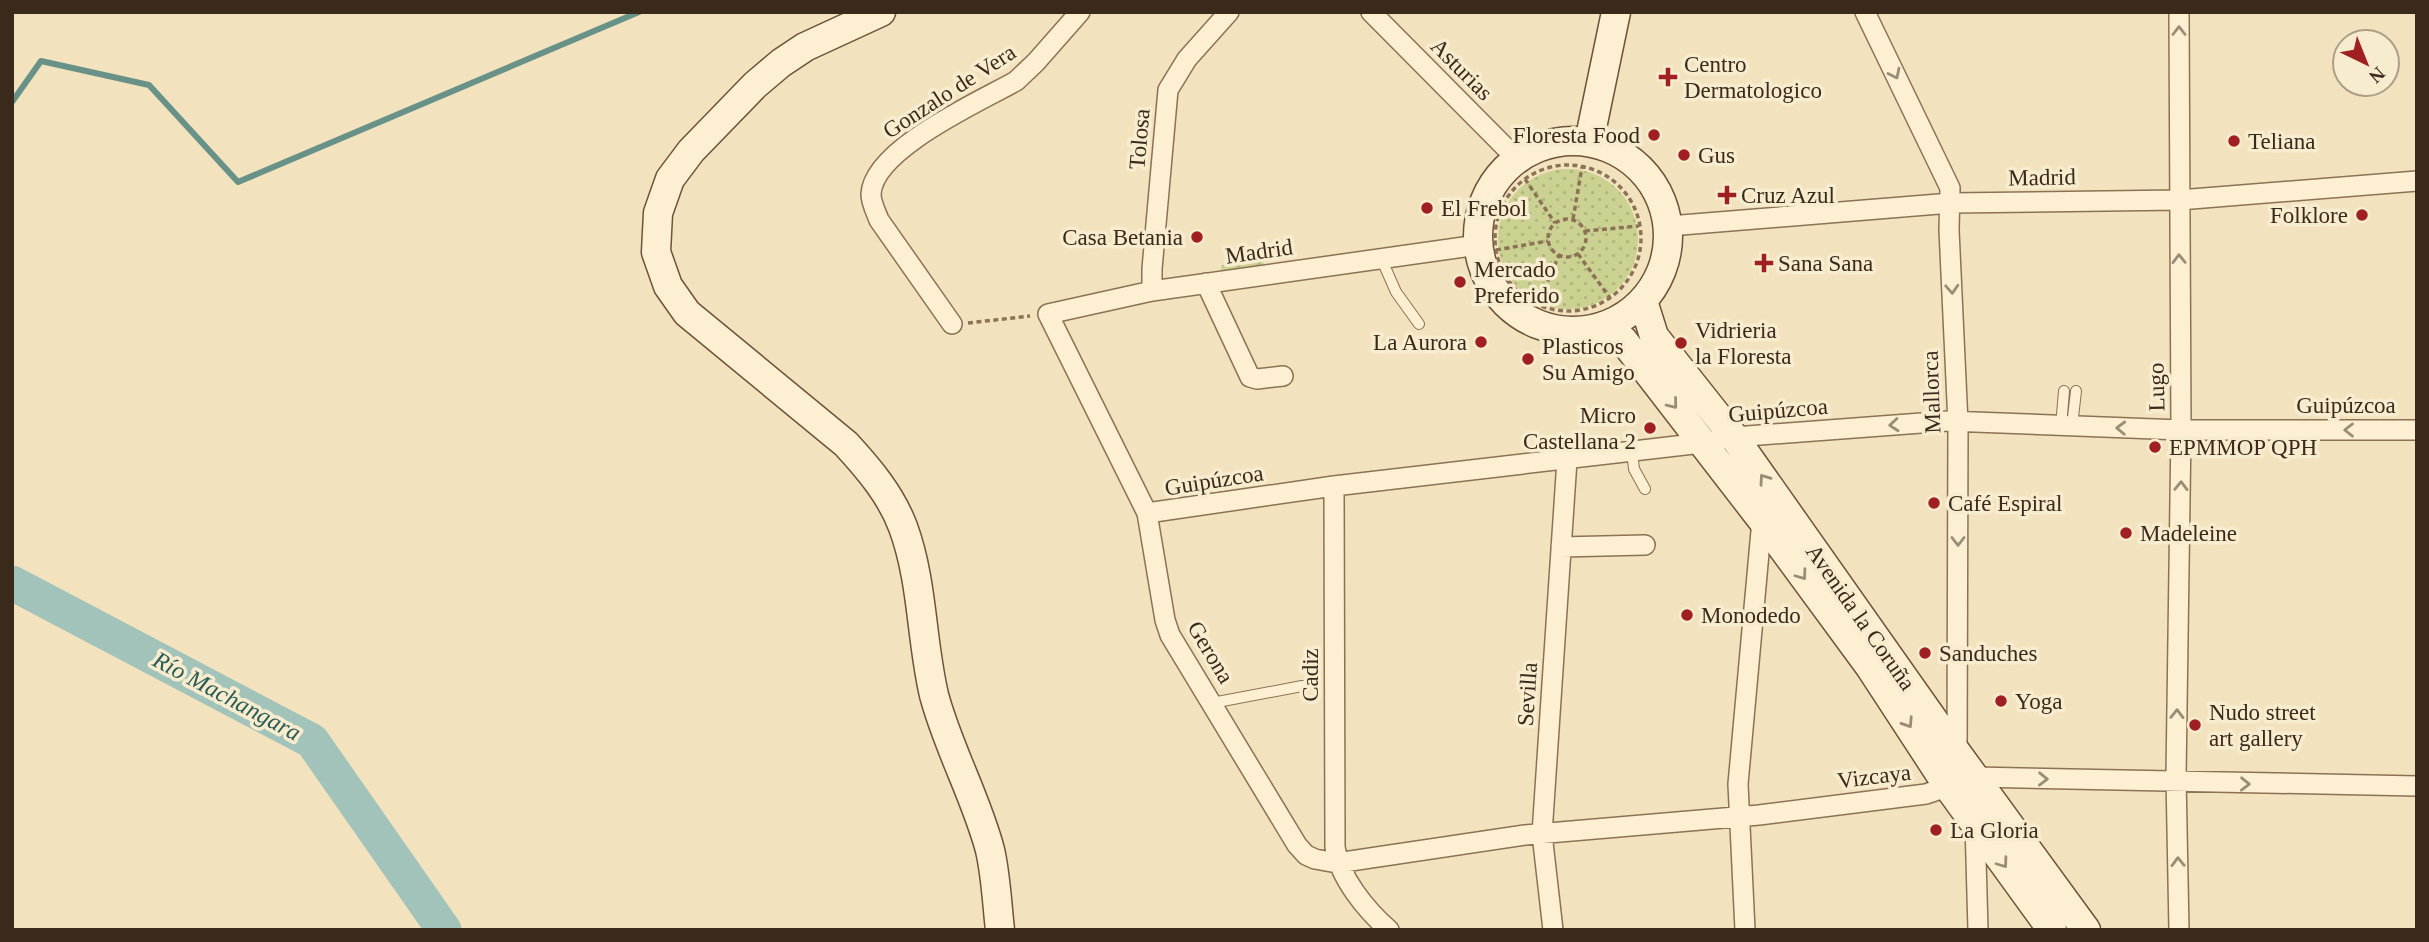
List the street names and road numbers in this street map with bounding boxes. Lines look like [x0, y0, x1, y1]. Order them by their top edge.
street label: Asturias [1426, 33, 1498, 105]
street label: Gonzalo de Vera [878, 39, 1020, 144]
street label: Tolosa [1124, 108, 1155, 171]
street label: Madrid [2008, 164, 2077, 191]
street label: Madrid [1224, 234, 1295, 269]
street label: Mallorca [1918, 350, 1945, 434]
street label: Lugo [2144, 362, 2169, 411]
street label: Guipúzcoa [2296, 393, 2396, 418]
street label: Guipúzcoa [1727, 394, 1829, 427]
street label: Guipúzcoa [1163, 460, 1265, 501]
street label: Avenida la Coruña [1801, 540, 1920, 695]
street label: Gerona [1182, 617, 1239, 688]
street label: Cadiz [1298, 648, 1323, 702]
street label: Sevilla [1513, 661, 1542, 727]
street label: Vizcaya [1836, 760, 1912, 793]

